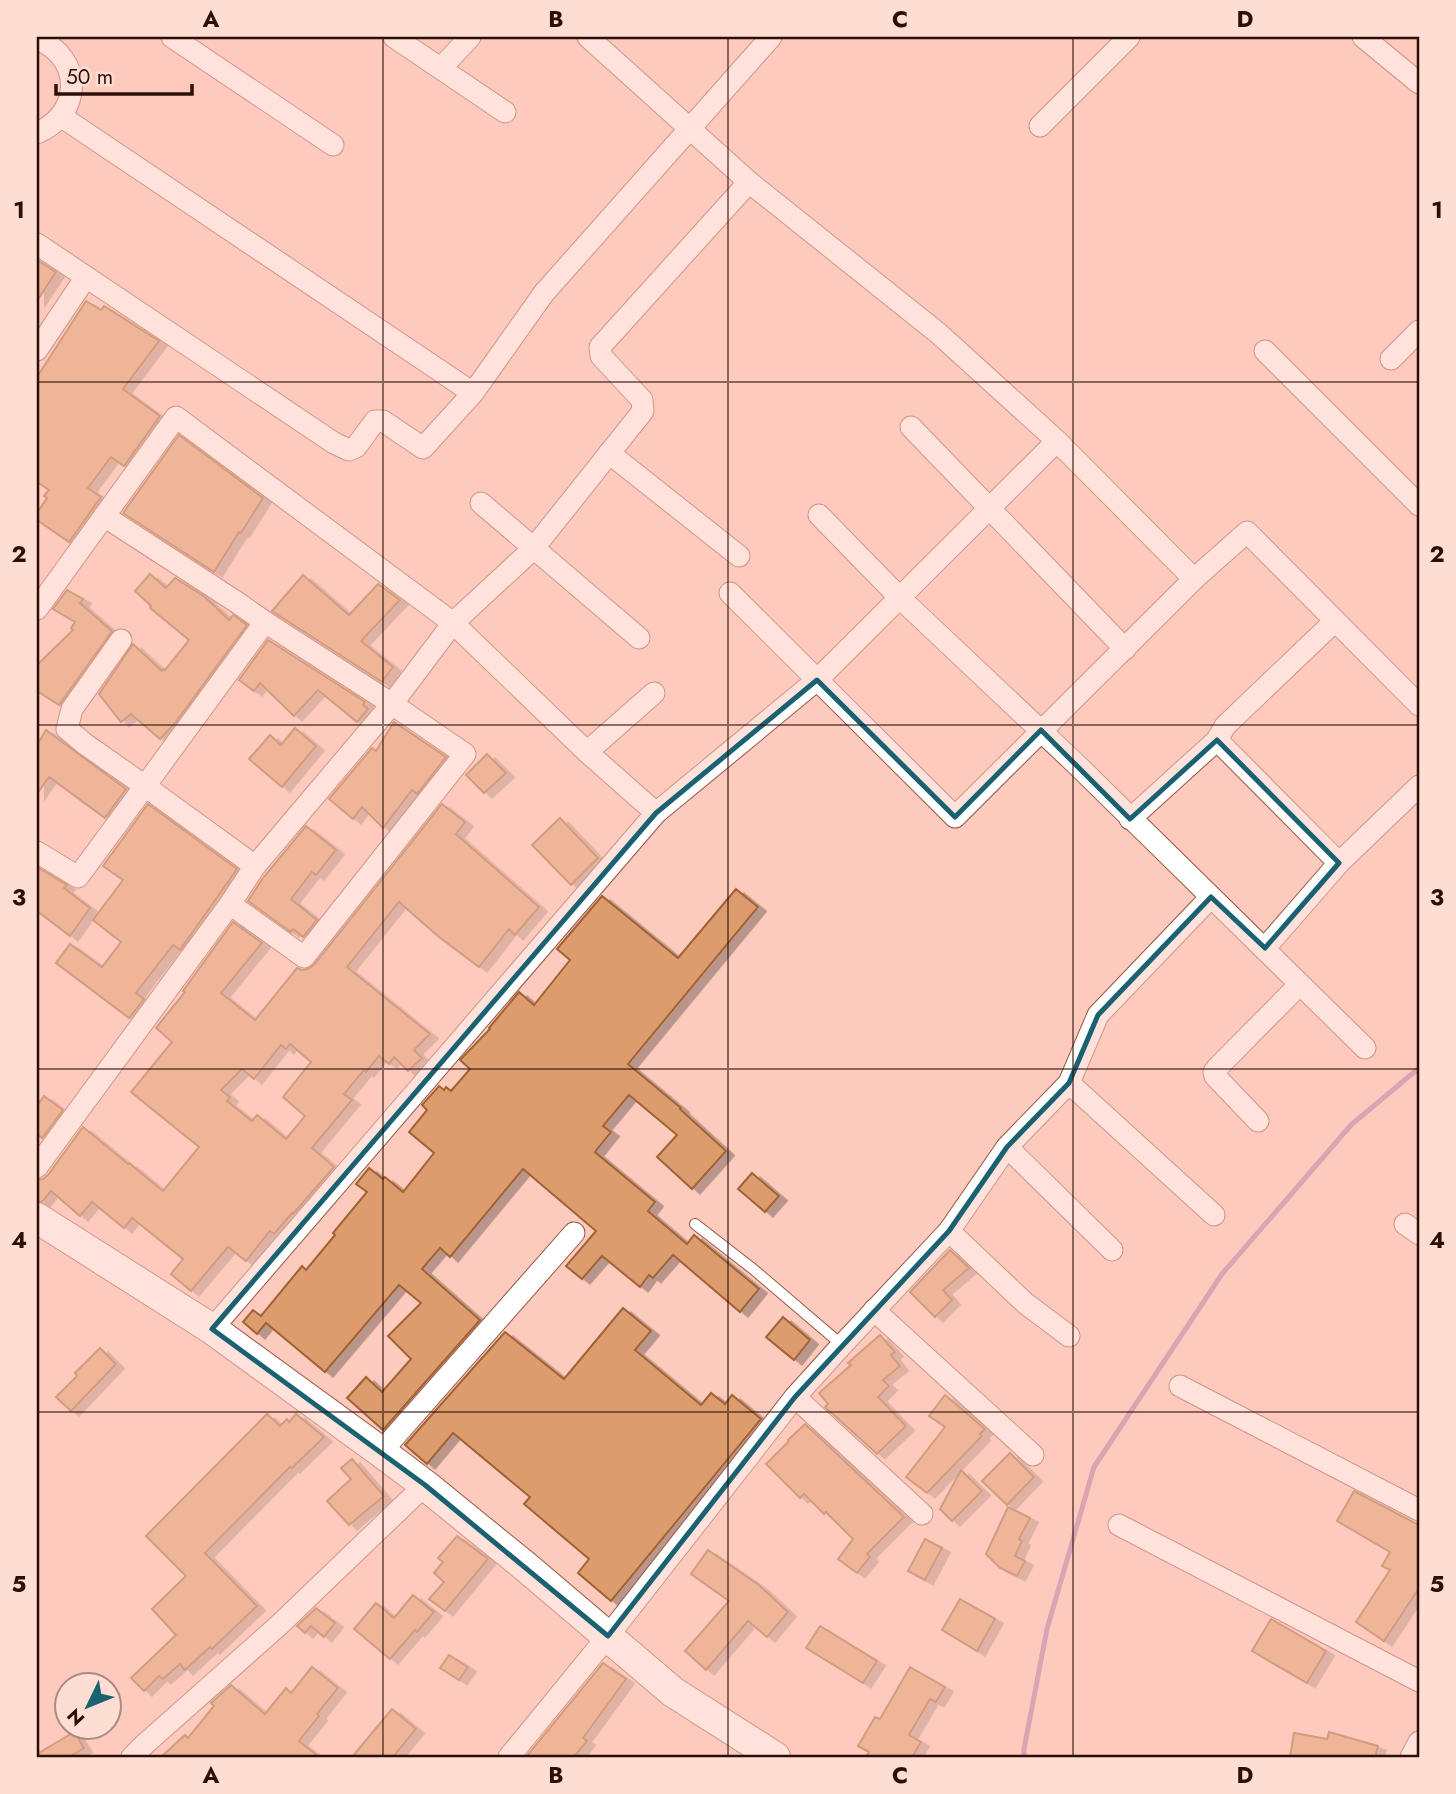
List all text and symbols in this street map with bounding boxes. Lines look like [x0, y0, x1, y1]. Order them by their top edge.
text: A [202, 2, 220, 36]
text: B [548, 2, 564, 36]
text: C [892, 2, 908, 36]
text: D [1237, 2, 1254, 36]
scale bar [56, 52, 192, 96]
text: 50 m [66, 62, 113, 92]
text: 1 [13, 193, 25, 227]
text: 1 [1431, 193, 1443, 227]
text: 2 [11, 537, 27, 571]
text: 2 [1429, 537, 1445, 571]
text: 3 [12, 880, 26, 914]
text: 3 [1430, 880, 1444, 914]
text: 4 [11, 1223, 27, 1257]
text: 4 [1429, 1223, 1445, 1257]
text: 5 [12, 1567, 26, 1601]
text: 5 [1430, 1567, 1444, 1601]
north arrow [52, 1672, 122, 1742]
text: N [61, 1703, 91, 1732]
text: A [202, 1758, 220, 1792]
text: B [548, 1758, 564, 1792]
text: C [892, 1758, 908, 1792]
text: D [1237, 1758, 1254, 1792]

